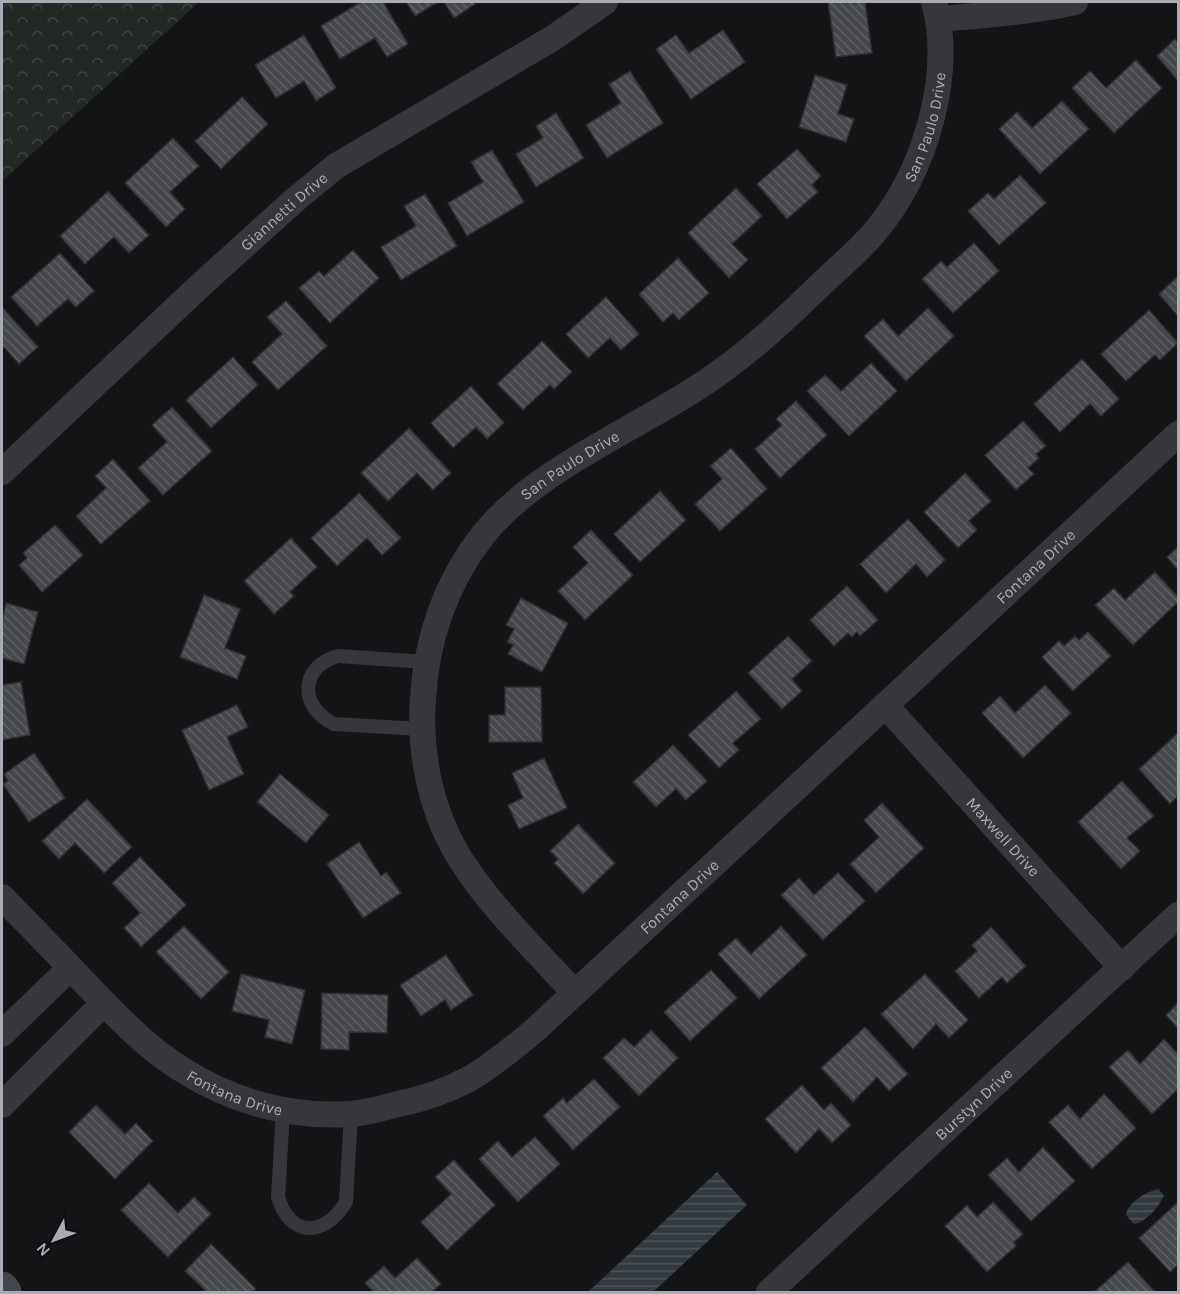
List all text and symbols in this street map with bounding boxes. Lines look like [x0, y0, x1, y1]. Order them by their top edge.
street label: San Paulo Drive [900, 71, 949, 185]
street label: Giannetti Drive [236, 168, 331, 254]
street label: San Paulo Drive [516, 426, 622, 504]
street label: Fontana Drive [992, 525, 1079, 607]
street label: Maxwell Drive [963, 793, 1044, 880]
street label: Fontana Drive [636, 855, 723, 938]
street label: Burstyn Drive [931, 1063, 1016, 1144]
street label: Fontana Drive [184, 1065, 284, 1119]
north arrow [24, 1210, 84, 1270]
text: N [32, 1239, 54, 1260]

